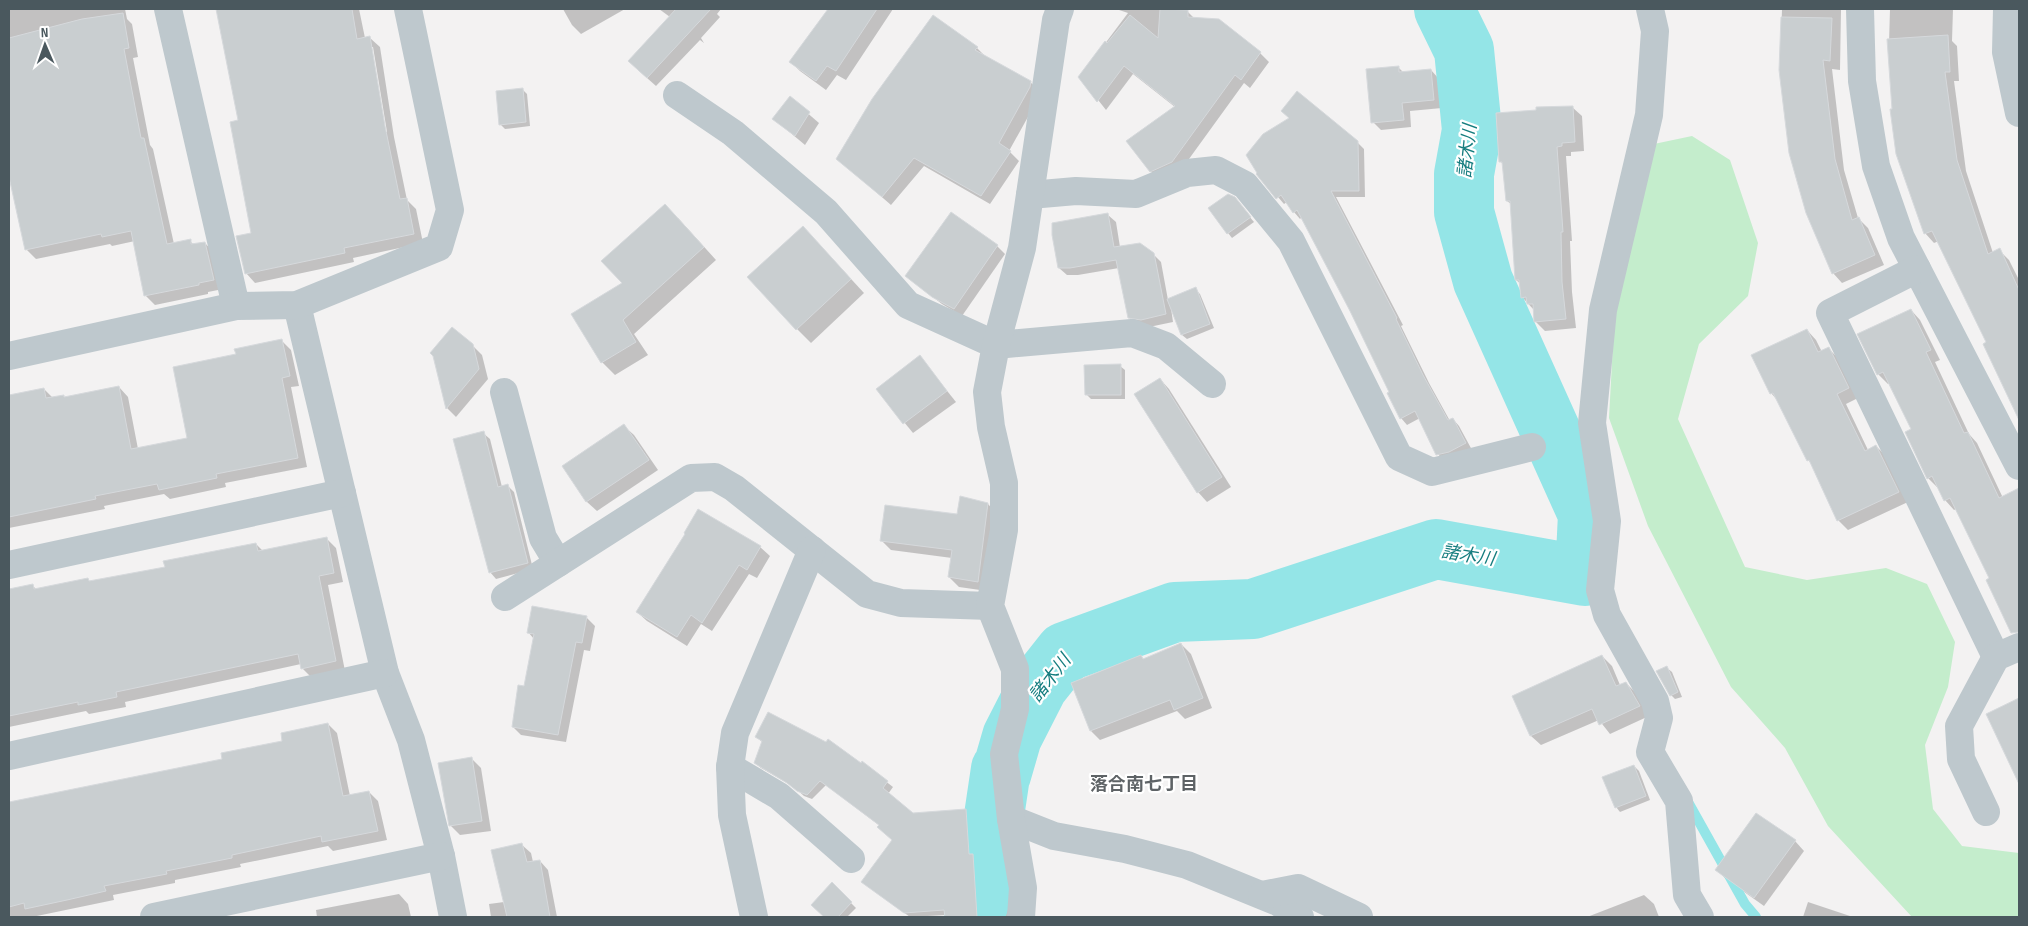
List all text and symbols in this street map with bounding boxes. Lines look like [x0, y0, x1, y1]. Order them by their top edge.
north arrow [20, 20, 70, 70]
text: N [41, 24, 49, 41]
water label: 諸木川 [1454, 121, 1481, 179]
water label: 諸木川 [1440, 541, 1498, 570]
water label: 諸木川 [1025, 649, 1077, 706]
district label: 落合南七丁目 [1090, 774, 1198, 795]

